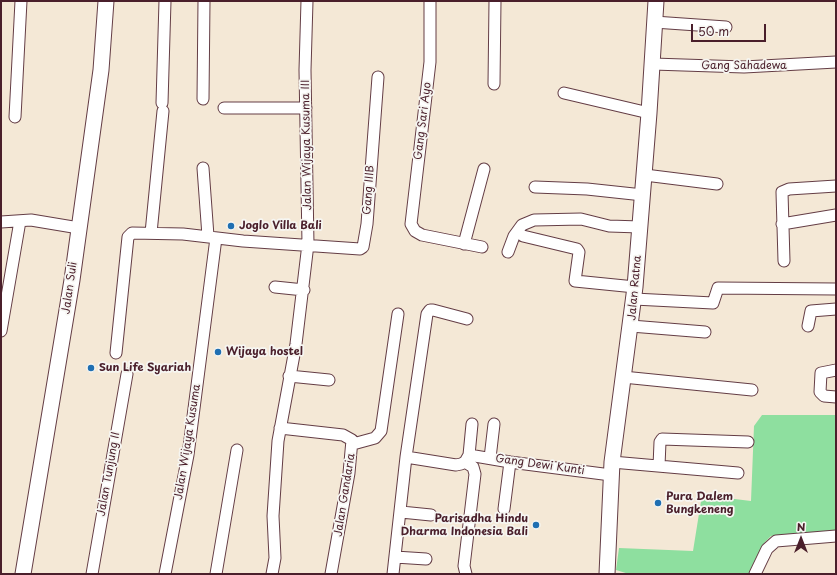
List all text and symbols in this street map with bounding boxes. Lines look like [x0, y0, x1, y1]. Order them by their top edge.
scale bar [693, 16, 768, 42]
text: 50 m [698, 22, 729, 40]
street label: Gang Sahadewa [701, 59, 787, 73]
street label: Jalan Wijaya Kusuma III [299, 80, 315, 210]
street label: Gang Sari Ayo [412, 81, 434, 161]
street label: Gang IIIB [361, 165, 377, 215]
place label: Joglo Villa Bali [239, 219, 322, 233]
marker: Joglo Villa Bali [226, 221, 236, 231]
street label: Jalan Ratna [626, 255, 644, 321]
street label: Jalan Suli [60, 261, 80, 315]
place label: Wijaya hostel [226, 345, 303, 359]
marker: Wijaya hostel [213, 347, 223, 357]
place label: Sun Life Syariah [99, 361, 191, 375]
marker: Sun Life Syariah [86, 363, 96, 373]
street label: Jalan Wijaya Kusuma [172, 383, 204, 501]
street label: Jalan Tunjung II [95, 431, 123, 517]
street label: Jalan Gandaria [332, 452, 358, 538]
street label: Gang Dewi Kunti [495, 452, 585, 478]
place label: Pura Dalem Bungkeneng [666, 490, 734, 516]
marker: Pura Dalem Bungkeneng [653, 498, 663, 508]
place label: Parisadha Hindu Dharma Indonesia Bali [401, 512, 528, 538]
text: N [797, 518, 805, 535]
north arrow [781, 519, 821, 559]
marker: Parisadha Hindu Dharma Indonesia Bali [531, 520, 541, 530]

